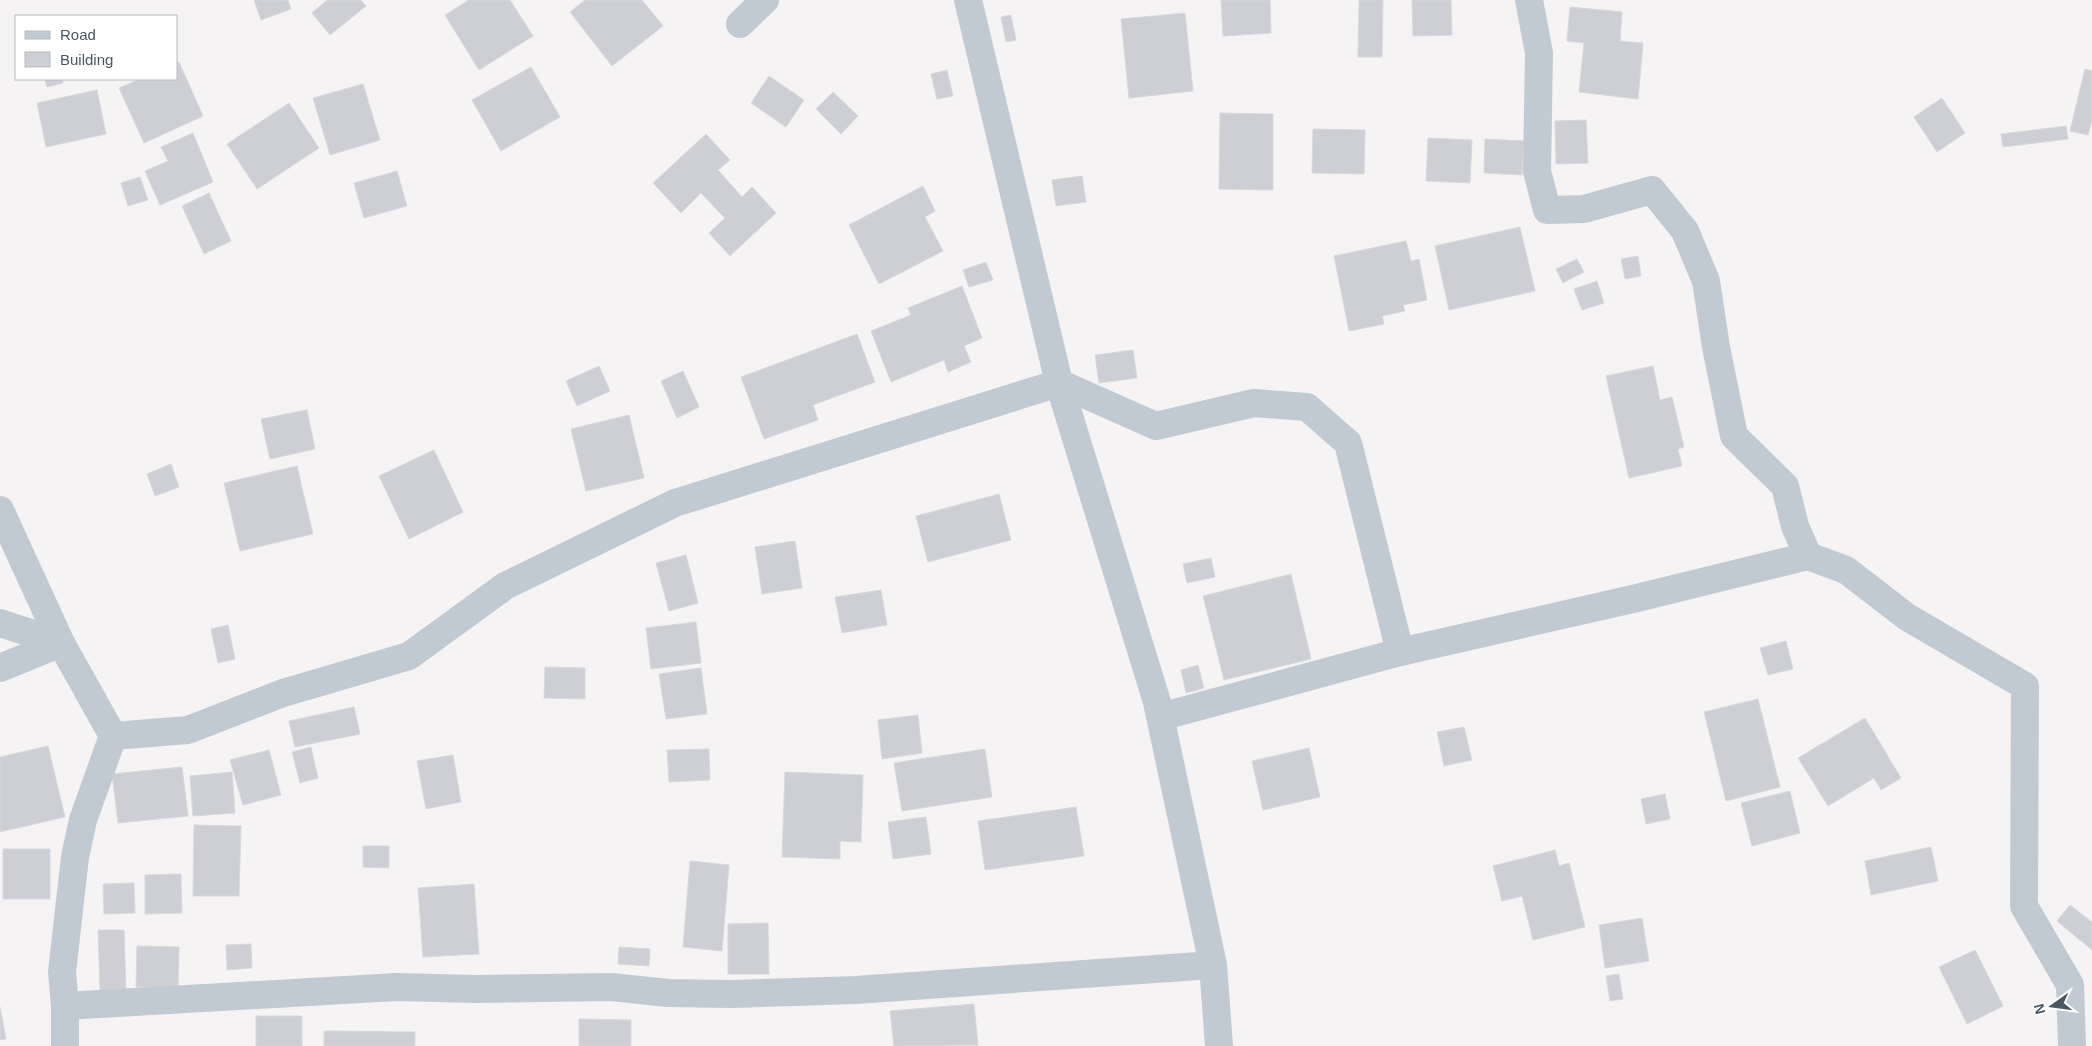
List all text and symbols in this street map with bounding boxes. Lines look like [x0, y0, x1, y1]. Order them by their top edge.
legend [15, 15, 178, 80]
text: Road [60, 26, 96, 43]
text: Building [60, 51, 113, 68]
north arrow [2027, 981, 2077, 1031]
text: N [2030, 1002, 2048, 1016]

